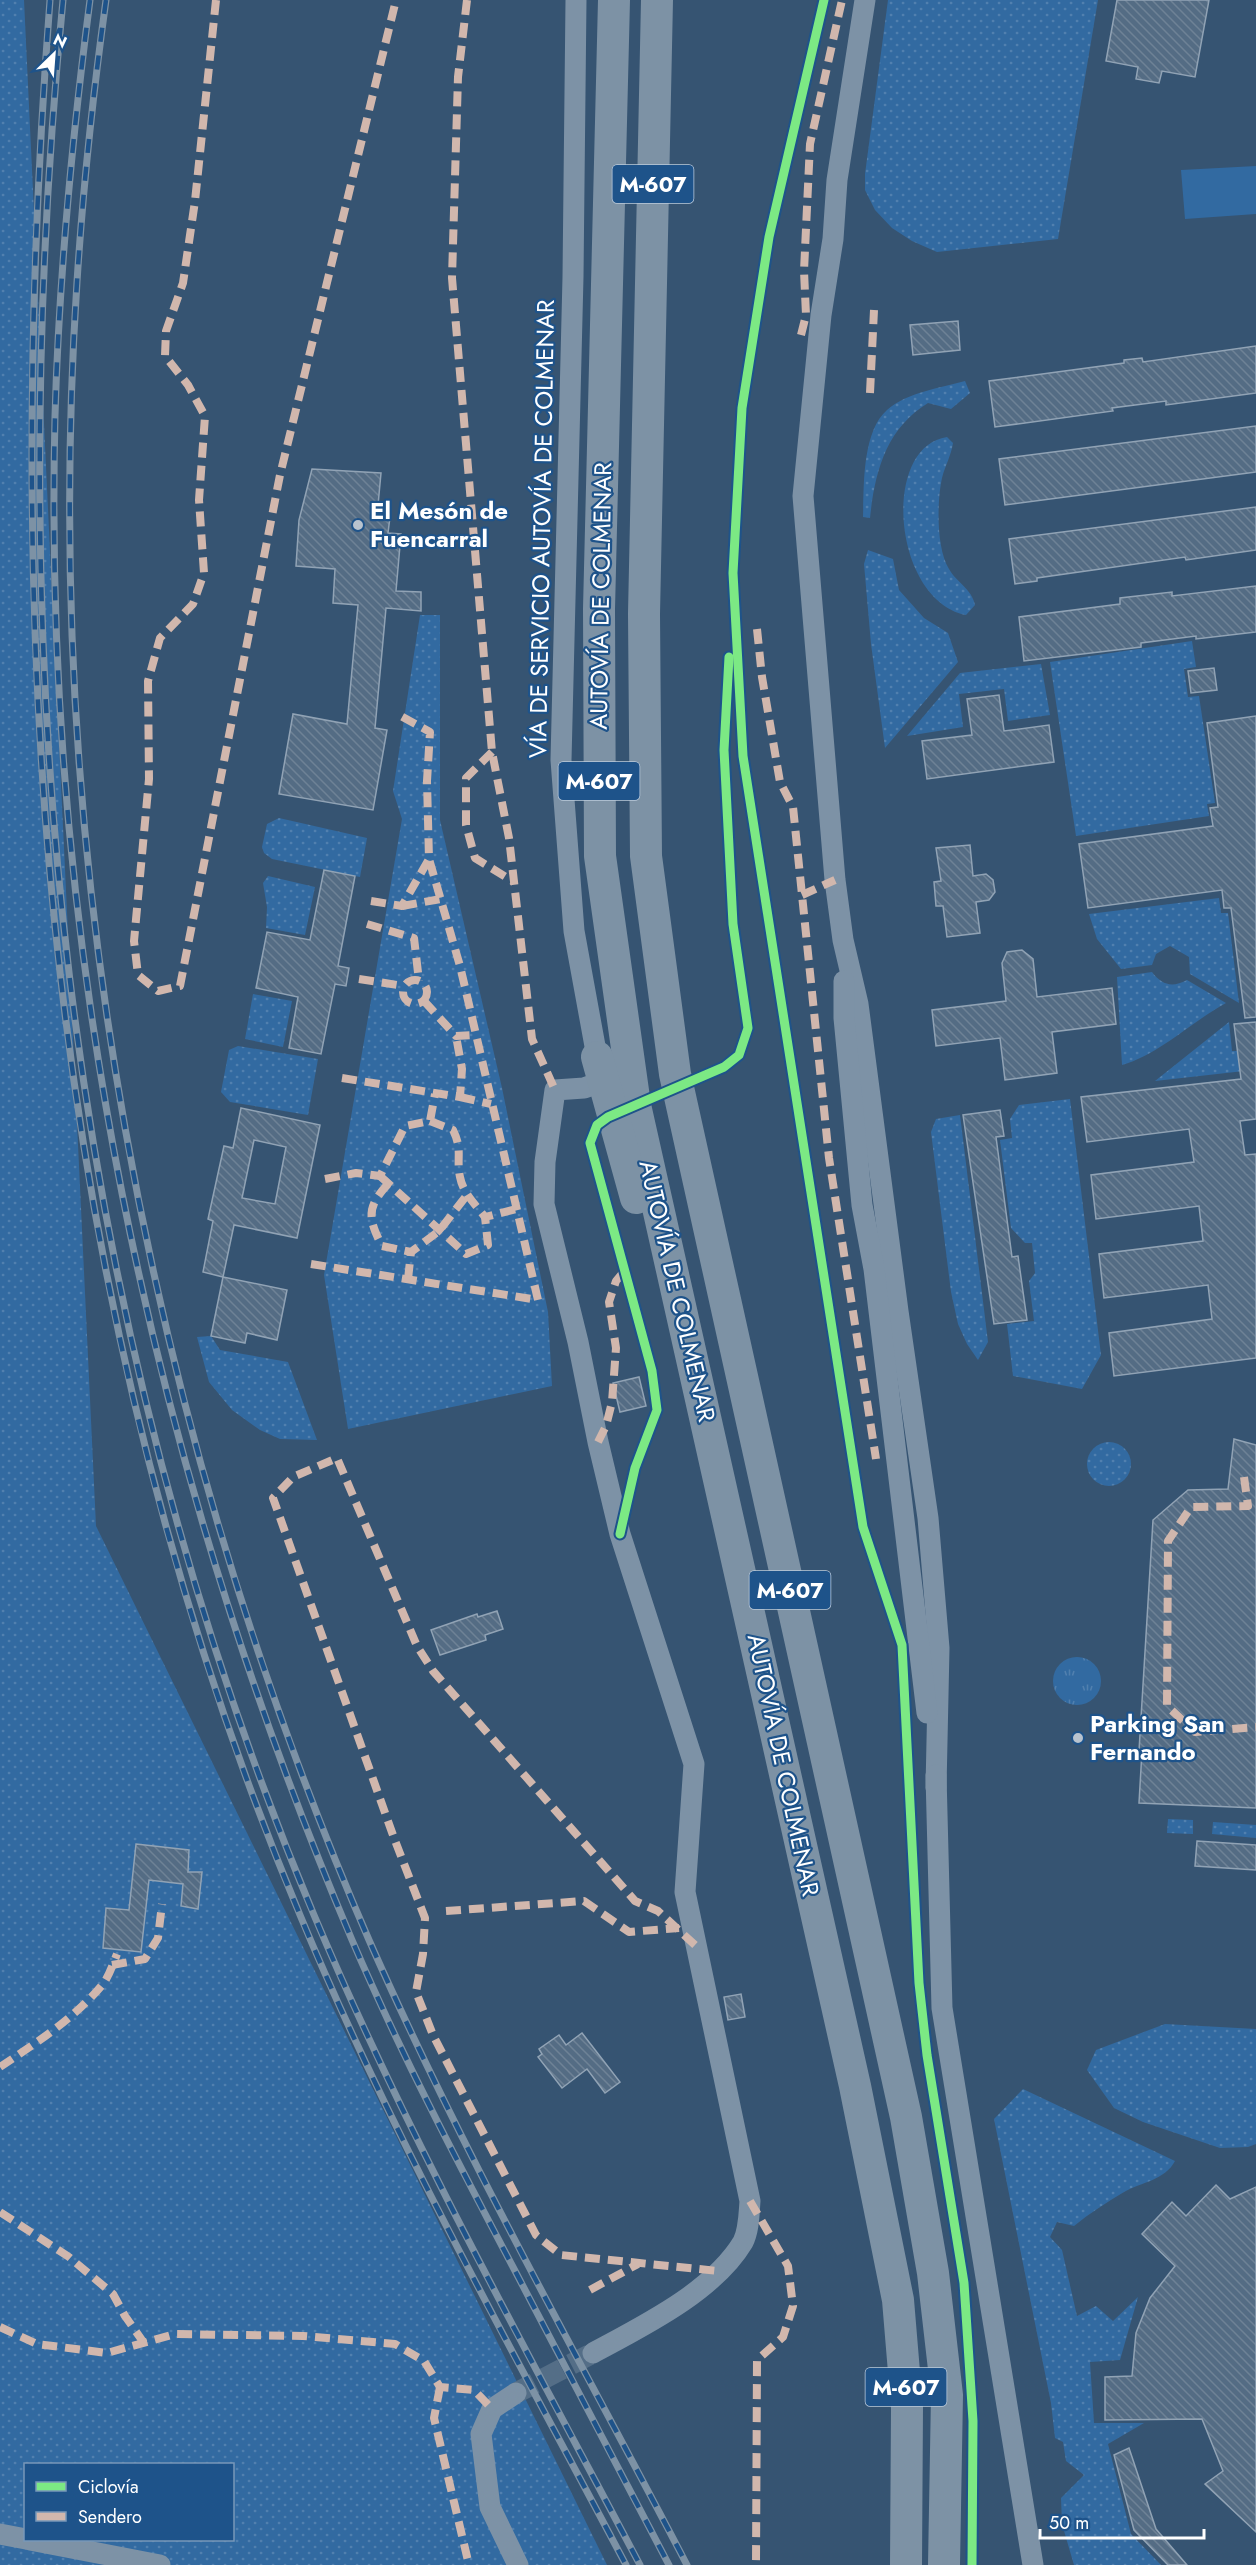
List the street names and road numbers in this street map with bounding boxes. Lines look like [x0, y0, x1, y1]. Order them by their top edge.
road number: M-607 [612, 165, 694, 203]
street label: VÍA DE SERVICIO AUTOVÍA DE COLMENAR [520, 299, 563, 759]
street label: AUTOVÍA DE COLMENAR [581, 462, 620, 730]
road number: M-607 [558, 762, 640, 800]
street label: AUTOVÍA DE COLMENAR [630, 1157, 725, 1426]
road number: M-607 [750, 1571, 830, 1609]
street label: AUTOVÍA DE COLMENAR [739, 1631, 829, 1900]
road number: M-607 [866, 2368, 946, 2406]

